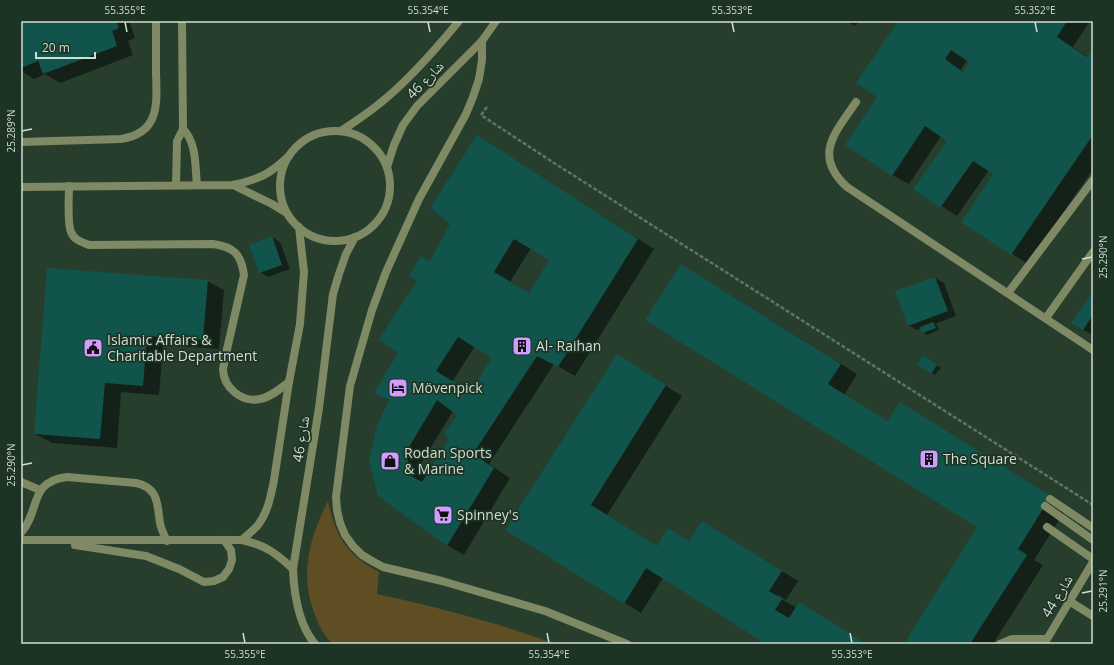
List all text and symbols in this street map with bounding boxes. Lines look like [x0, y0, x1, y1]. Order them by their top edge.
text: 55.355°E [104, 3, 146, 17]
text: 55.354°E [407, 3, 449, 17]
text: 55.353°E [711, 3, 753, 17]
text: 55.352°E [1014, 3, 1056, 17]
scale bar [36, 34, 95, 60]
text: 20 m [42, 39, 70, 56]
street label: شارع 46 [402, 56, 448, 104]
text: 25.289°N [4, 109, 18, 153]
text: 25.290°N [1096, 235, 1110, 279]
place label: Islamic Affairs & Charitable Department [107, 330, 257, 365]
building icon: Al- Raihan [511, 335, 533, 357]
place label: Al- Raihan [536, 336, 601, 355]
public building icon: Islamic Affairs & Charitable Department [82, 337, 104, 359]
hotel icon: Mövenpick [387, 377, 409, 399]
place label: Mövenpick [412, 378, 483, 397]
street label: شارع 46 [288, 415, 314, 463]
text: 25.290°N [4, 443, 18, 487]
place label: Rodan Sports & Marine [404, 443, 492, 478]
building icon: The Square [918, 448, 940, 470]
place label: The Square [943, 449, 1017, 468]
shop icon: Rodan Sports & Marine [379, 450, 401, 472]
supermarket icon: Spinney's [432, 504, 454, 526]
place label: Spinney's [457, 505, 519, 524]
text: 25.291°N [1096, 569, 1110, 613]
street label: شارع 44 [1037, 571, 1077, 621]
text: 55.355°E [224, 647, 266, 661]
text: 55.354°E [528, 647, 570, 661]
text: 55.353°E [831, 647, 873, 661]

